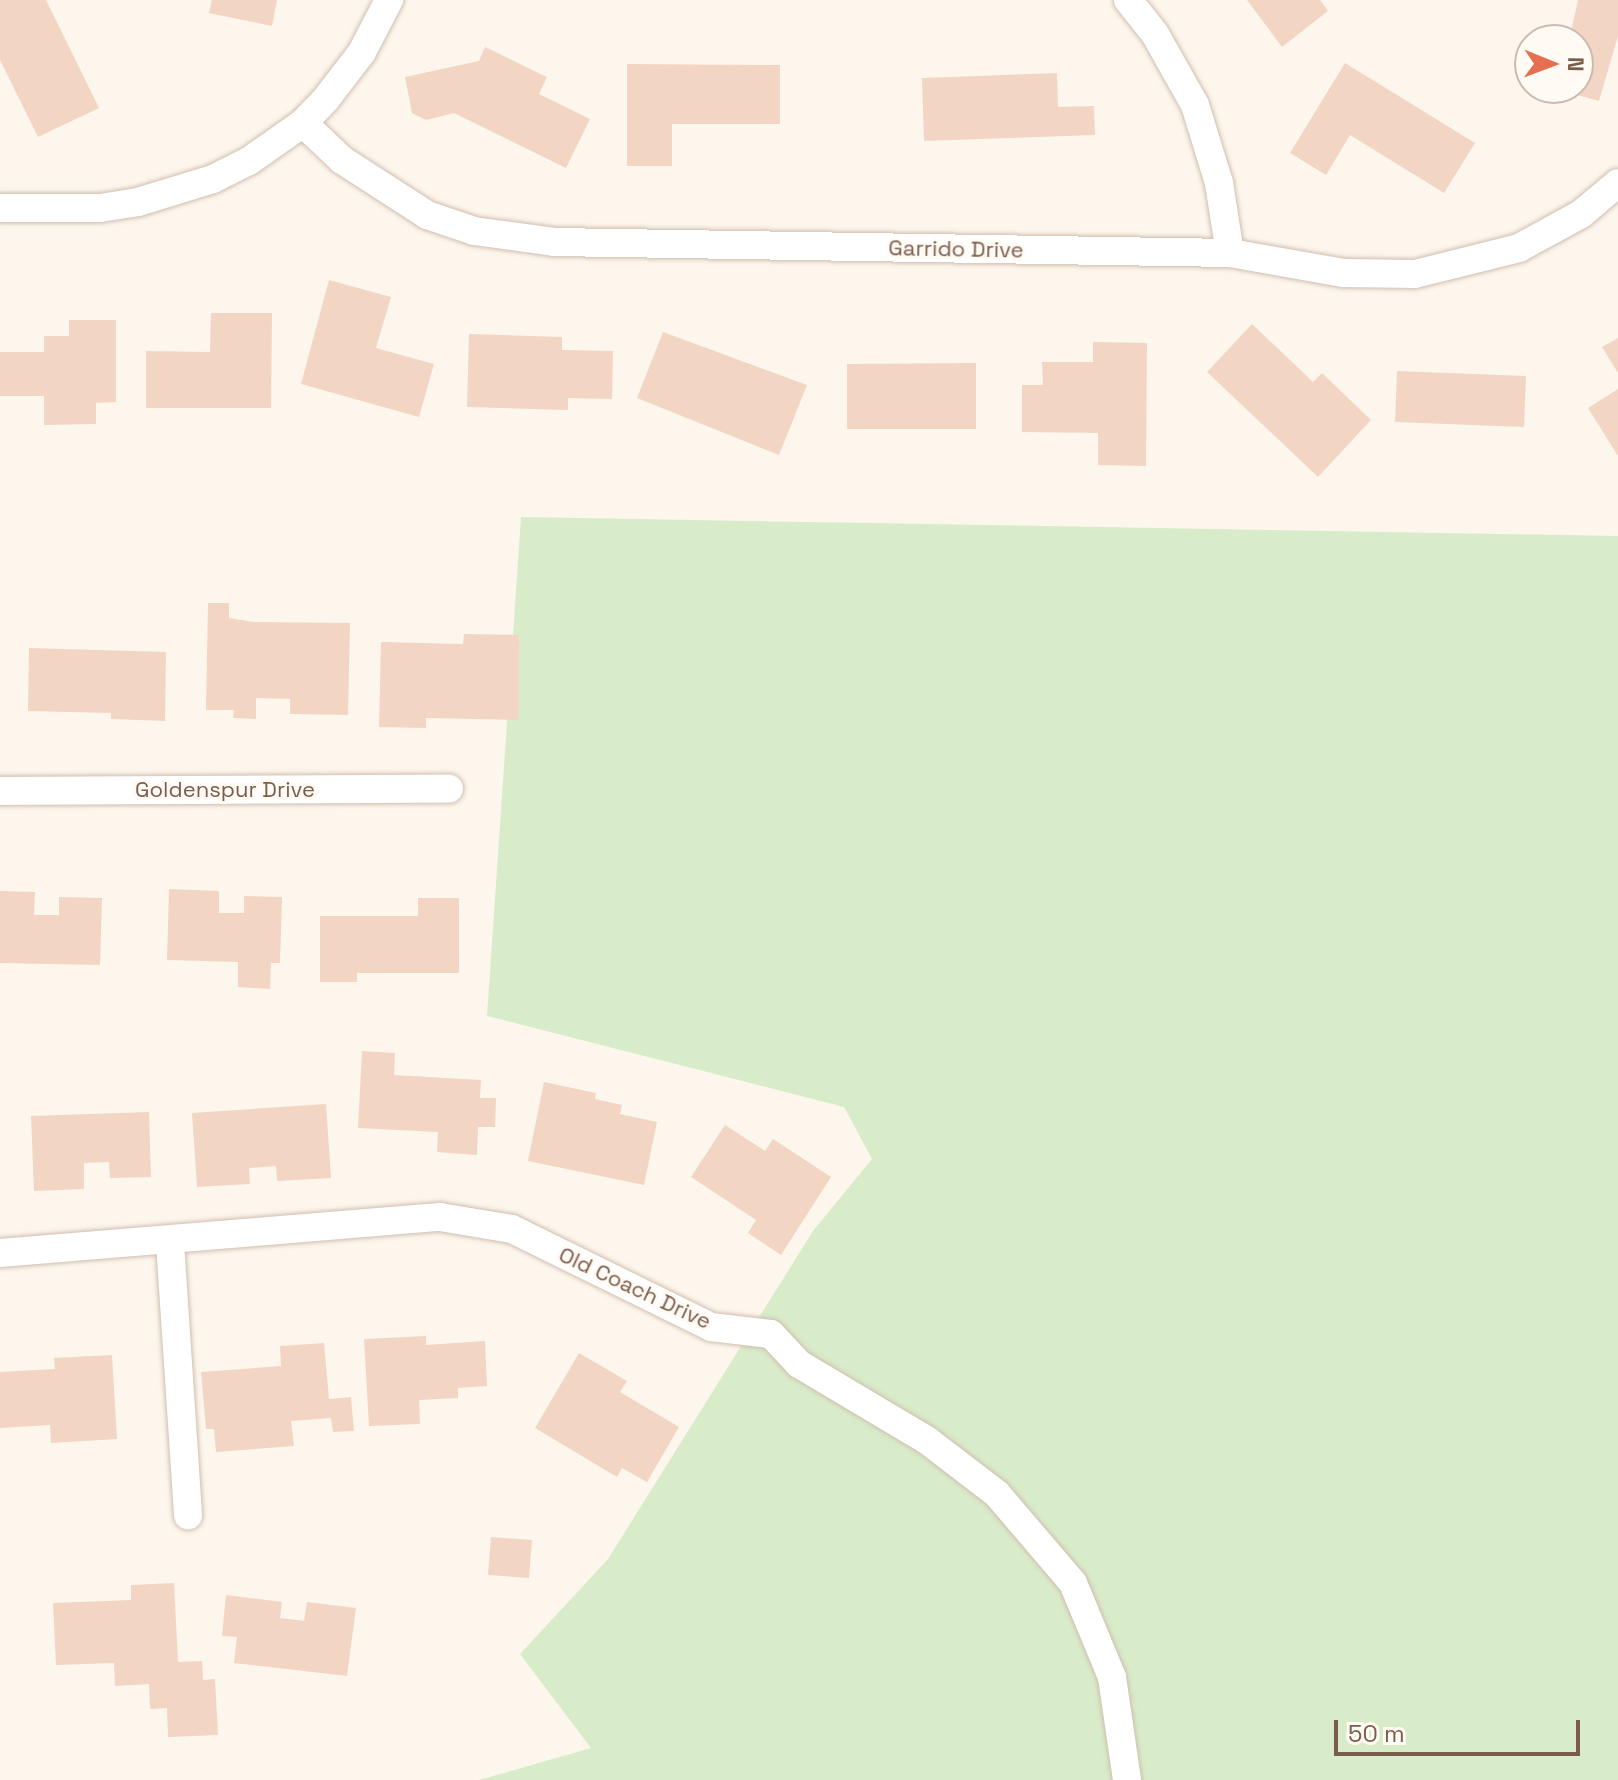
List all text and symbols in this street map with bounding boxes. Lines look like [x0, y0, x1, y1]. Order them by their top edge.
north arrow [1514, 24, 1594, 104]
text: N [1562, 57, 1590, 72]
street label: Garrido Drive [888, 235, 1024, 263]
street label: Goldenspur Drive [135, 777, 315, 803]
street label: Old Coach Drive [555, 1241, 715, 1335]
scale bar [1338, 1704, 1584, 1754]
text: 50 m [1348, 1718, 1405, 1749]

